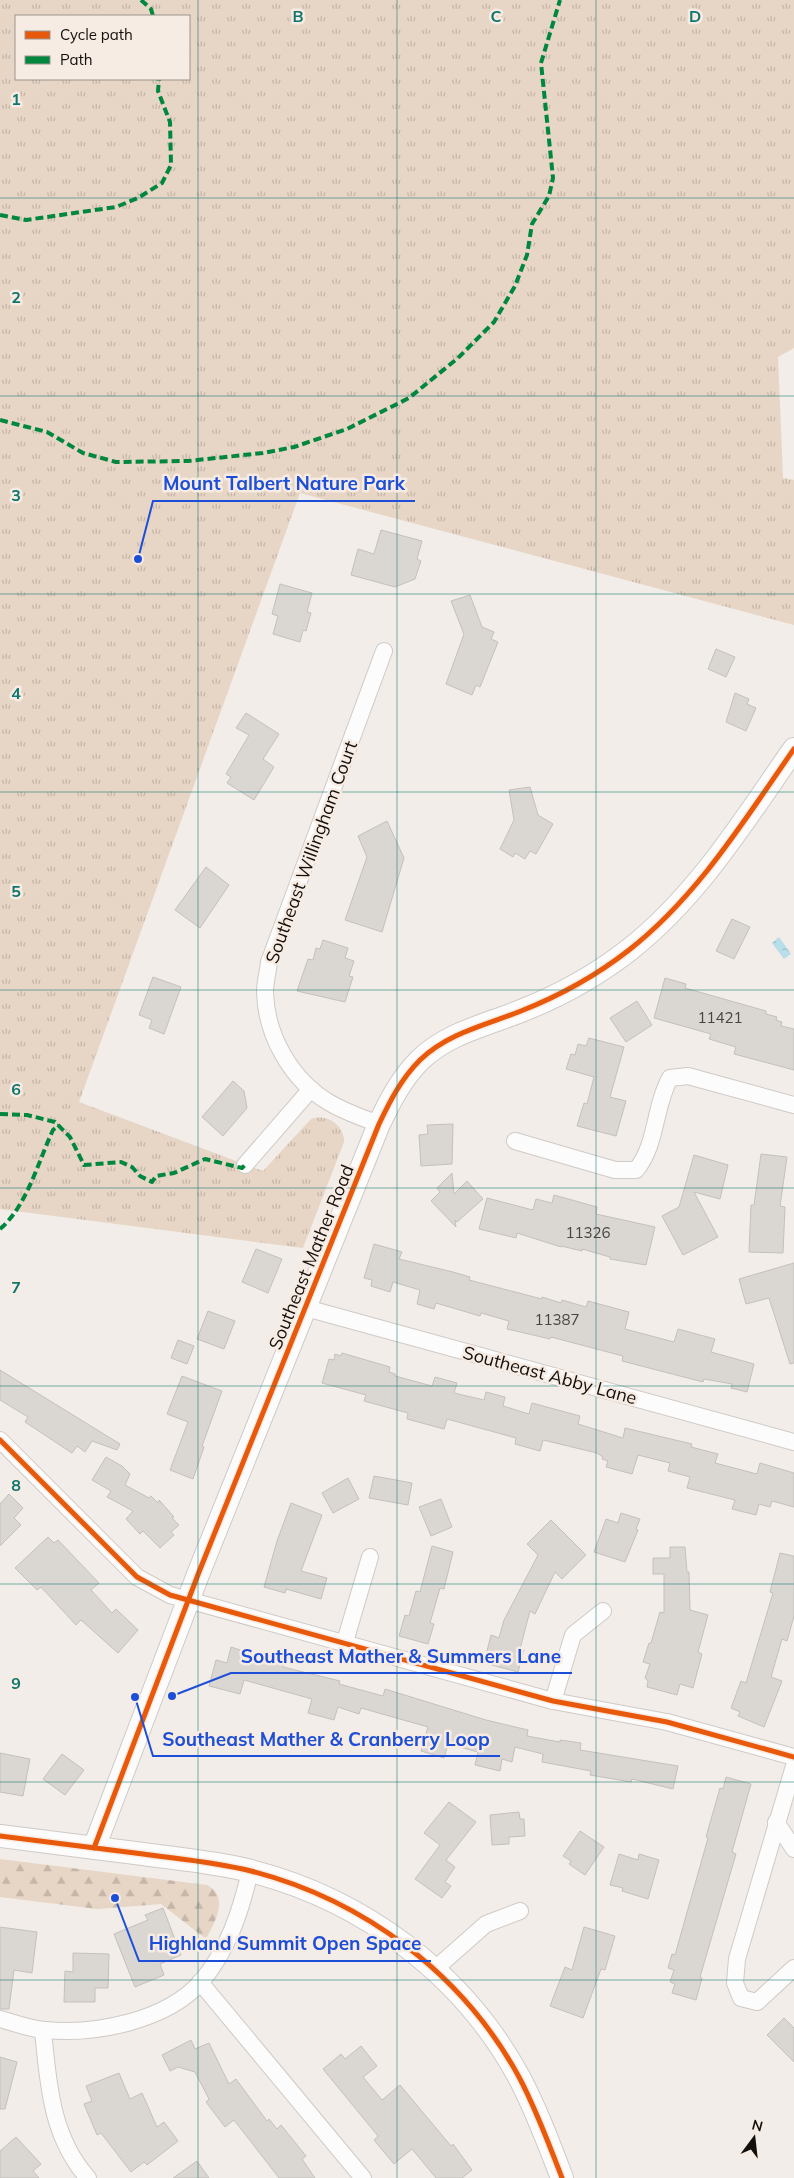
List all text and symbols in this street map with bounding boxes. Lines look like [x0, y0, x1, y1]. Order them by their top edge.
text: B [292, 6, 304, 26]
text: C [491, 6, 502, 26]
text: D [689, 6, 701, 26]
legend [15, 15, 190, 80]
text: Cycle path [60, 25, 133, 44]
text: Path [60, 50, 92, 69]
text: 1 [11, 89, 21, 109]
text: 2 [11, 287, 21, 307]
callout: Mount Talbert Nature Park [153, 467, 415, 501]
text: Mount Talbert Nature Park [163, 471, 406, 495]
text: 3 [11, 485, 21, 505]
text: 4 [11, 683, 21, 703]
street label: Southeast Willingham Court [260, 738, 362, 966]
text: 5 [11, 881, 21, 901]
house number: 11421 [697, 1008, 743, 1027]
text: 6 [11, 1079, 21, 1099]
street label: Southeast Mather Road [263, 1161, 359, 1353]
house number: 11326 [565, 1223, 611, 1242]
text: 7 [11, 1277, 21, 1297]
house number: 11387 [534, 1310, 580, 1329]
street label: Southeast Abby Lane [461, 1341, 639, 1409]
text: 8 [11, 1475, 21, 1495]
callout: Southeast Mather & Summers Lane [231, 1639, 572, 1673]
text: Southeast Mather & Summers Lane [241, 1644, 561, 1668]
text: 9 [11, 1673, 21, 1693]
callout: Southeast Mather & Cranberry Loop [153, 1722, 500, 1756]
text: Southeast Mather & Cranberry Loop [162, 1727, 490, 1751]
callout: Highland Summit Open Space [139, 1927, 431, 1961]
text: Highland Summit Open Space [149, 1931, 421, 1955]
north arrow [729, 2113, 779, 2163]
text: N [750, 2115, 765, 2136]

